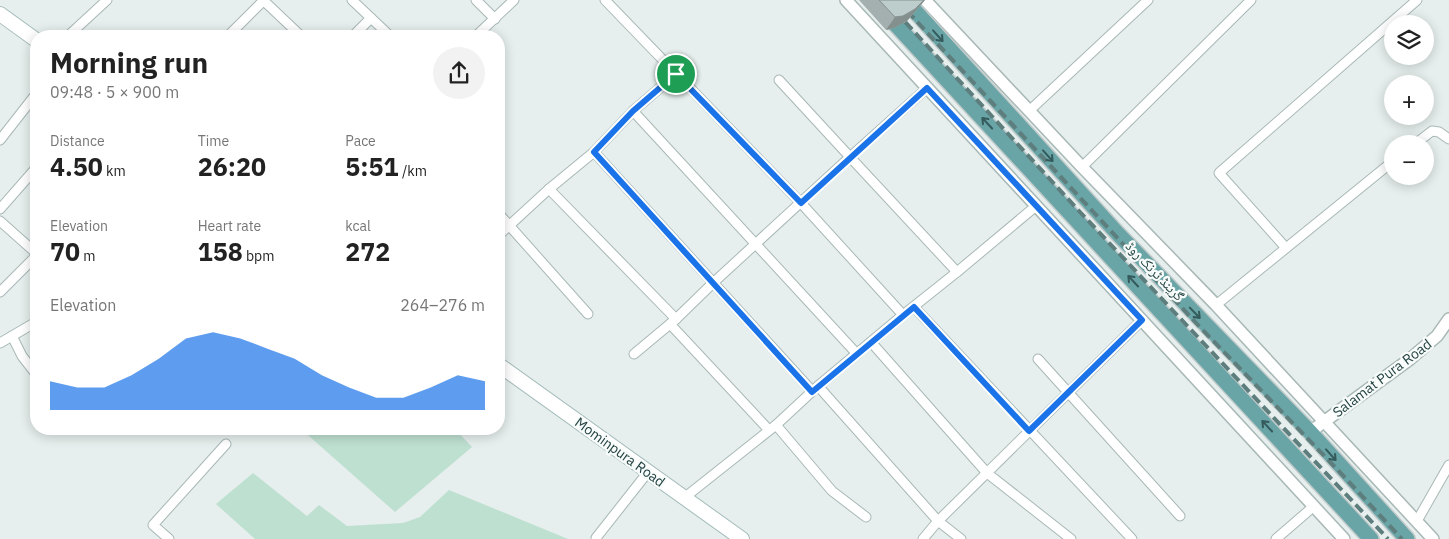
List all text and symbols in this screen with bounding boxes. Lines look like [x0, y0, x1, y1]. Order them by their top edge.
map controls [1384, 15, 1434, 185]
button: layers [1384, 15, 1434, 65]
one-way arrow [932, 30, 944, 42]
text: Morning run [50, 44, 208, 81]
button: share [433, 47, 485, 99]
pin [655, 53, 697, 95]
icon: arrive [662, 60, 690, 88]
button: + [1384, 75, 1434, 125]
text: 09:48 · 5 × 900 m [50, 82, 179, 102]
one-way arrow [981, 117, 993, 130]
text: Distance [50, 132, 105, 150]
text: Time [198, 132, 229, 150]
text: Pace [345, 132, 376, 150]
button: − [1384, 135, 1434, 185]
text: 4.50 [50, 150, 103, 183]
text: 26:20 [198, 150, 266, 183]
text: 5:51 [345, 150, 399, 183]
one-way arrow [1042, 150, 1054, 162]
text: km [103, 162, 126, 180]
text: /km [399, 162, 427, 180]
text: Elevation [50, 217, 108, 235]
text: Heart rate [198, 217, 261, 235]
text: kcal [345, 217, 371, 235]
text: 70 [50, 235, 80, 268]
text: 158 [198, 235, 243, 268]
text: 272 [345, 235, 390, 268]
street label: گرینڈ ٹرنک روڈ [1122, 237, 1188, 305]
text: m [80, 247, 96, 265]
text: bpm [243, 247, 274, 265]
one-way arrow [1127, 275, 1139, 288]
text: Elevation [50, 295, 116, 315]
text: 264–276 m [400, 295, 485, 315]
one-way arrow [1189, 306, 1201, 319]
street label: Salamat Pura Road [1329, 335, 1435, 421]
street label: Mominpura Road [571, 413, 669, 491]
one-way arrow [1261, 420, 1273, 433]
one-way arrow [1325, 449, 1337, 462]

